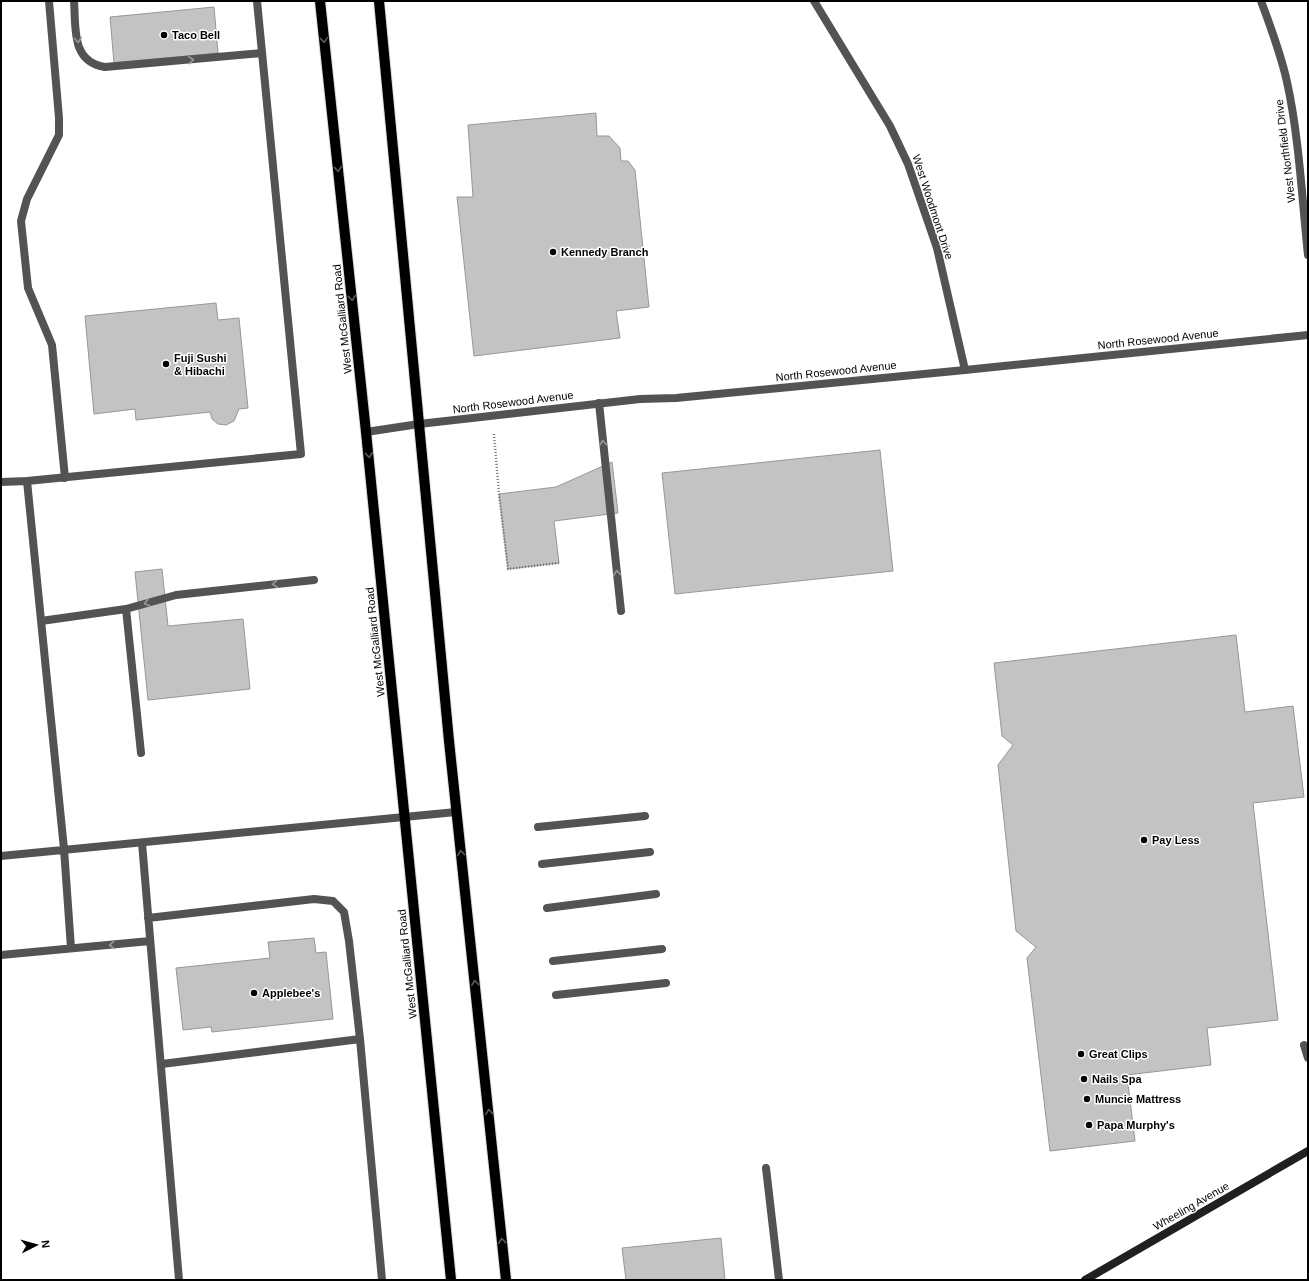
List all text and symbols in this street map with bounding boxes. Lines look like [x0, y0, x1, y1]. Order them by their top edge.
place label: Taco Bell [172, 29, 220, 41]
marker: Taco Bell [159, 30, 169, 40]
one-way arrow [73, 37, 82, 43]
one-way arrow [319, 37, 328, 43]
one-way arrow [188, 55, 194, 64]
street label: West Northfield Drive [1273, 99, 1297, 203]
street label: West Woodmont Drive [910, 153, 956, 261]
one-way arrow [333, 166, 342, 172]
place label: Kennedy Branch [561, 246, 649, 258]
marker: Kennedy Branch [548, 247, 558, 257]
street label: West McGalliard Road [330, 264, 354, 374]
one-way arrow [347, 295, 356, 301]
street label: North Rosewood Avenue [1097, 327, 1219, 351]
place label: Fuji Sushi & Hibachi [174, 352, 227, 377]
marker: Fuji Sushi & Hibachi [161, 359, 171, 369]
street label: North Rosewood Avenue [775, 359, 897, 383]
street label: North Rosewood Avenue [452, 389, 574, 415]
one-way arrow [599, 440, 608, 446]
one-way arrow [364, 452, 373, 458]
one-way arrow [612, 570, 621, 576]
one-way arrow [272, 580, 278, 589]
street label: West McGalliard Road [363, 587, 387, 697]
one-way arrow [144, 599, 150, 607]
place label: Pay Less [1152, 834, 1200, 846]
marker: Pay Less [1139, 835, 1149, 845]
one-way arrow [457, 850, 466, 856]
street label: West McGalliard Road [395, 909, 419, 1019]
one-way arrow [109, 940, 115, 949]
one-way arrow [471, 980, 480, 986]
place label: Applebee's [262, 987, 320, 999]
marker: Applebee's [249, 988, 259, 998]
place label: Great Clips [1089, 1048, 1148, 1060]
marker: Great Clips [1076, 1049, 1086, 1059]
place label: Nails Spa [1092, 1073, 1142, 1085]
marker: Nails Spa [1079, 1074, 1089, 1084]
place label: Muncie Mattress [1095, 1093, 1181, 1105]
marker: Muncie Mattress [1082, 1094, 1092, 1104]
one-way arrow [485, 1109, 494, 1115]
place label: Papa Murphy's [1097, 1119, 1175, 1131]
marker: Papa Murphy's [1084, 1120, 1094, 1130]
street label: Wheeling Avenue [1151, 1179, 1231, 1233]
north arrow [16, 1225, 56, 1265]
one-way arrow [498, 1238, 507, 1244]
text: N [40, 1239, 52, 1249]

